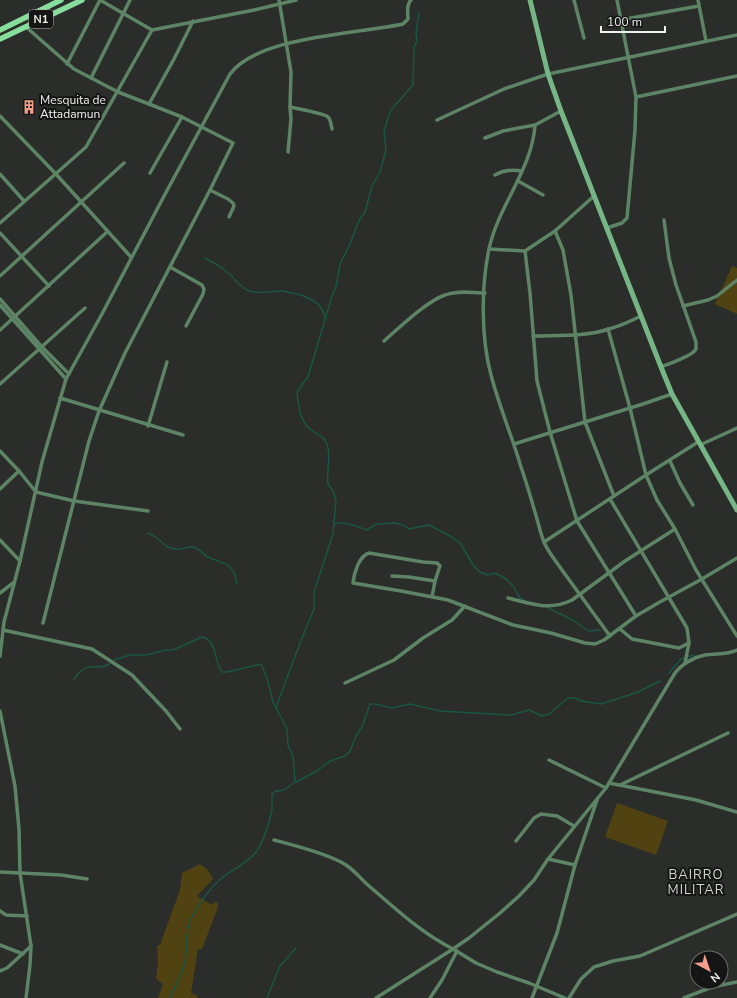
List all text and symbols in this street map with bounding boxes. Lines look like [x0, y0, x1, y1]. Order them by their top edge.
scale bar [601, 8, 665, 34]
road number: N1 [29, 10, 53, 28]
text: 100 m [607, 14, 642, 30]
place label: Mesquita de Attadamun [40, 92, 106, 122]
building icon: Mesquita de Attadamun [21, 99, 37, 115]
district label: BAIRRO MILITAR [668, 866, 724, 899]
north arrow [689, 950, 729, 990]
text: N [707, 969, 723, 986]

